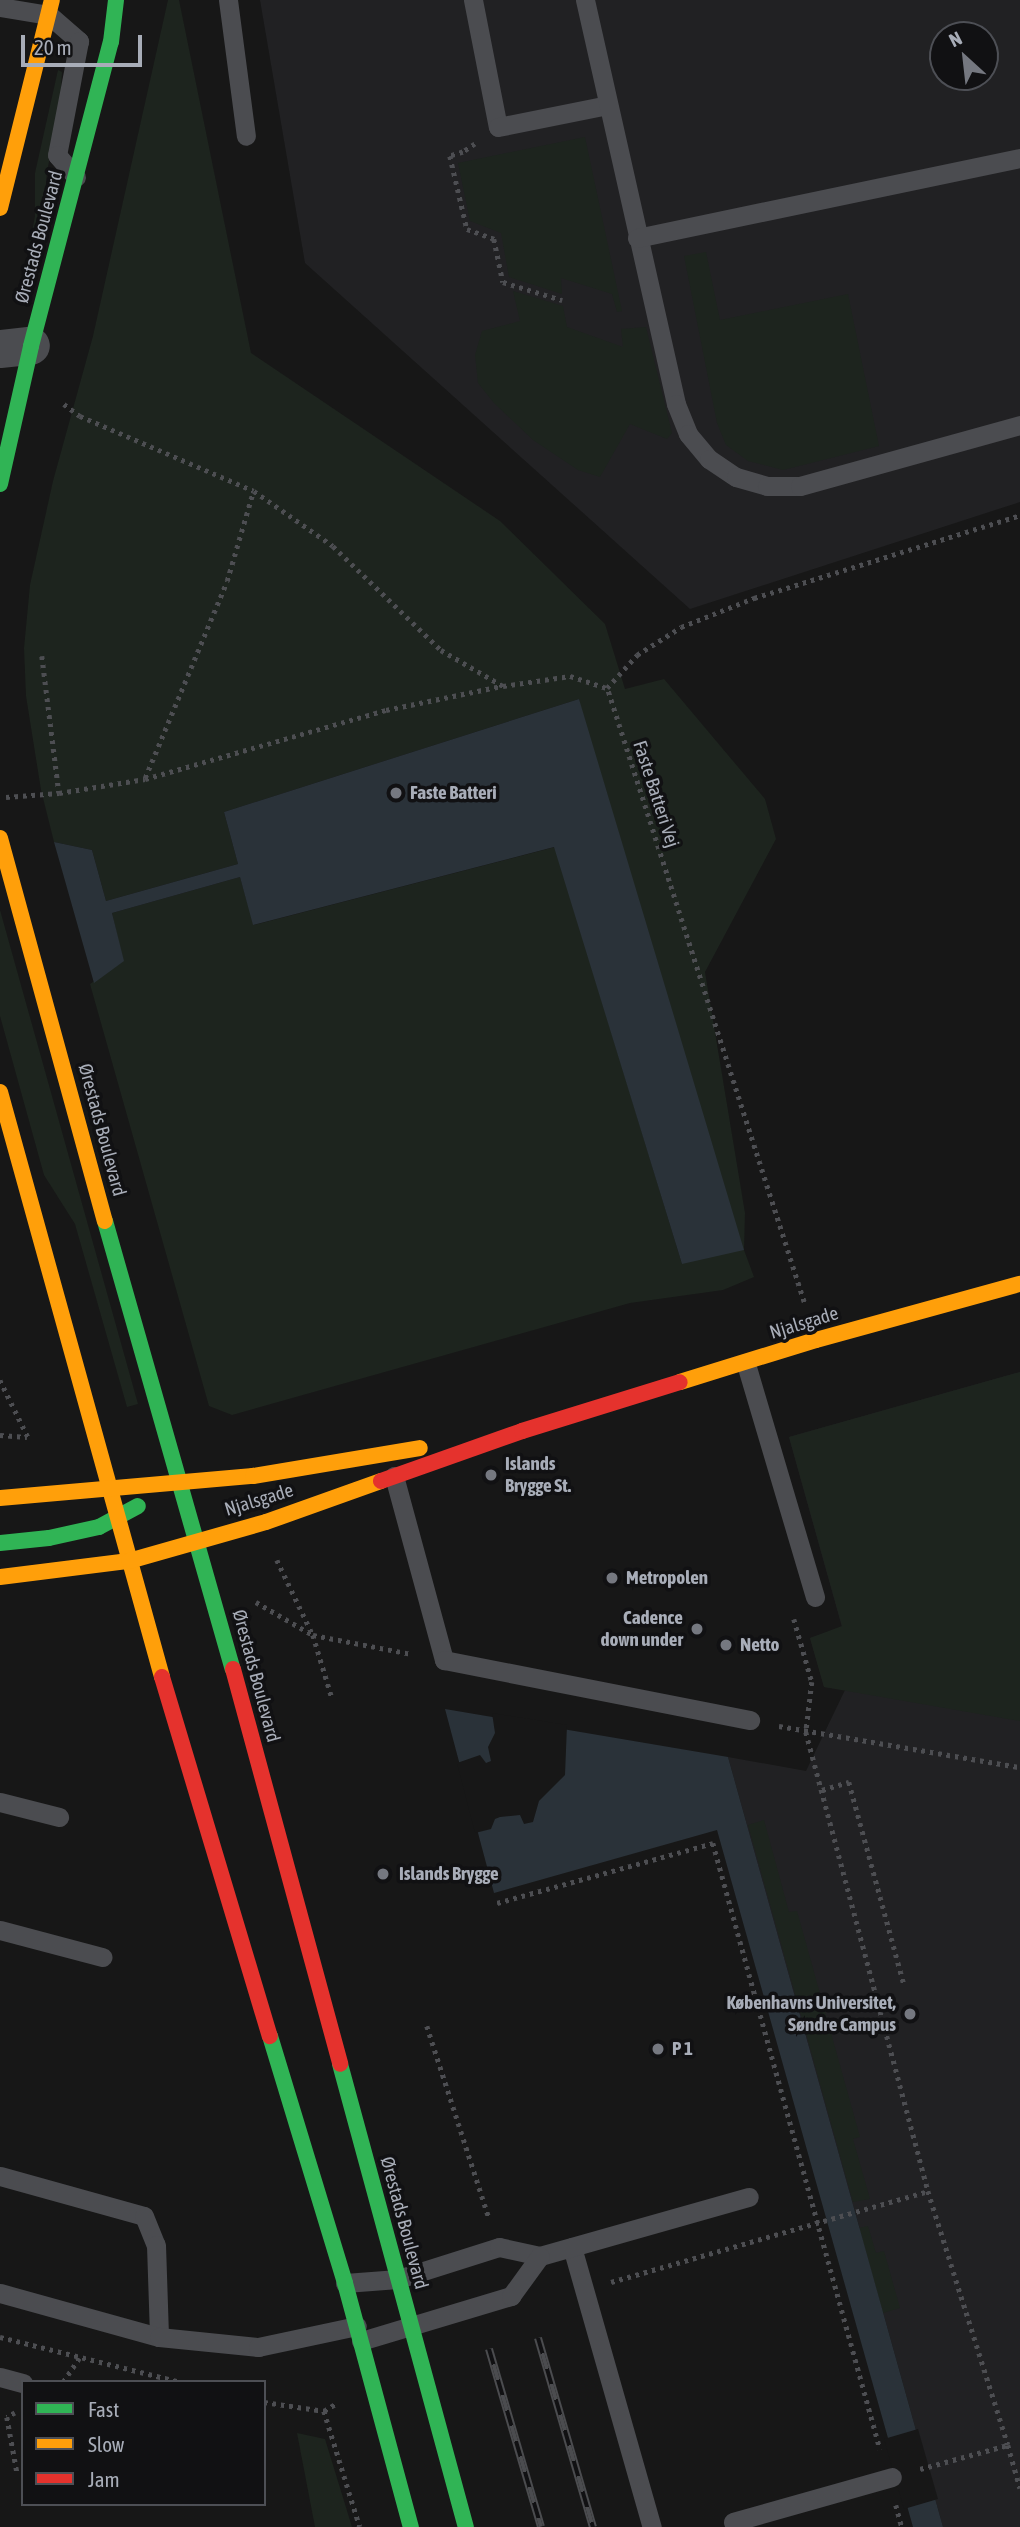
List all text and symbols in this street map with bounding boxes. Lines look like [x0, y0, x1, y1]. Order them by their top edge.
scale bar [24, 21, 145, 65]
north arrow [929, 21, 999, 91]
text: N [945, 27, 965, 51]
text: 20 m [34, 35, 72, 59]
street label: Ørestads Boulevard [10, 168, 68, 306]
street label: Faste Batteri Vej [628, 738, 684, 850]
place label: Faste Batteri [410, 782, 497, 804]
marker: Faste Batteri [388, 785, 404, 801]
street label: Ørestads Boulevard [73, 1061, 131, 1199]
street label: Njalsgade [767, 1302, 841, 1344]
place label: Islands Brygge St. [505, 1453, 571, 1497]
marker: Islands Brygge St. [483, 1467, 499, 1483]
street label: Njalsgade [222, 1479, 296, 1521]
place label: Metropolen [626, 1567, 708, 1589]
marker: Metropolen [604, 1570, 620, 1586]
street label: Ørestads Boulevard [227, 1607, 285, 1745]
place label: Cadence down under [600, 1607, 683, 1651]
marker: Cadence down under [689, 1621, 705, 1637]
place label: Netto [740, 1634, 780, 1656]
marker: Netto [718, 1637, 734, 1653]
place label: Islands Brygge [399, 1863, 499, 1885]
marker: Islands Brygge [373, 1864, 393, 1884]
place label: Københavns Universitet, Søndre Campus [726, 1992, 896, 2036]
marker: Københavns Universitet, Søndre Campus [902, 2006, 918, 2022]
place label: P 1 [672, 2038, 693, 2060]
marker: P 1 [650, 2041, 666, 2057]
street label: Ørestads Boulevard [375, 2154, 433, 2292]
legend [21, 2380, 266, 2506]
text: Fast [88, 2397, 119, 2421]
text: Slow [88, 2432, 124, 2456]
text: Jam [88, 2467, 120, 2491]

